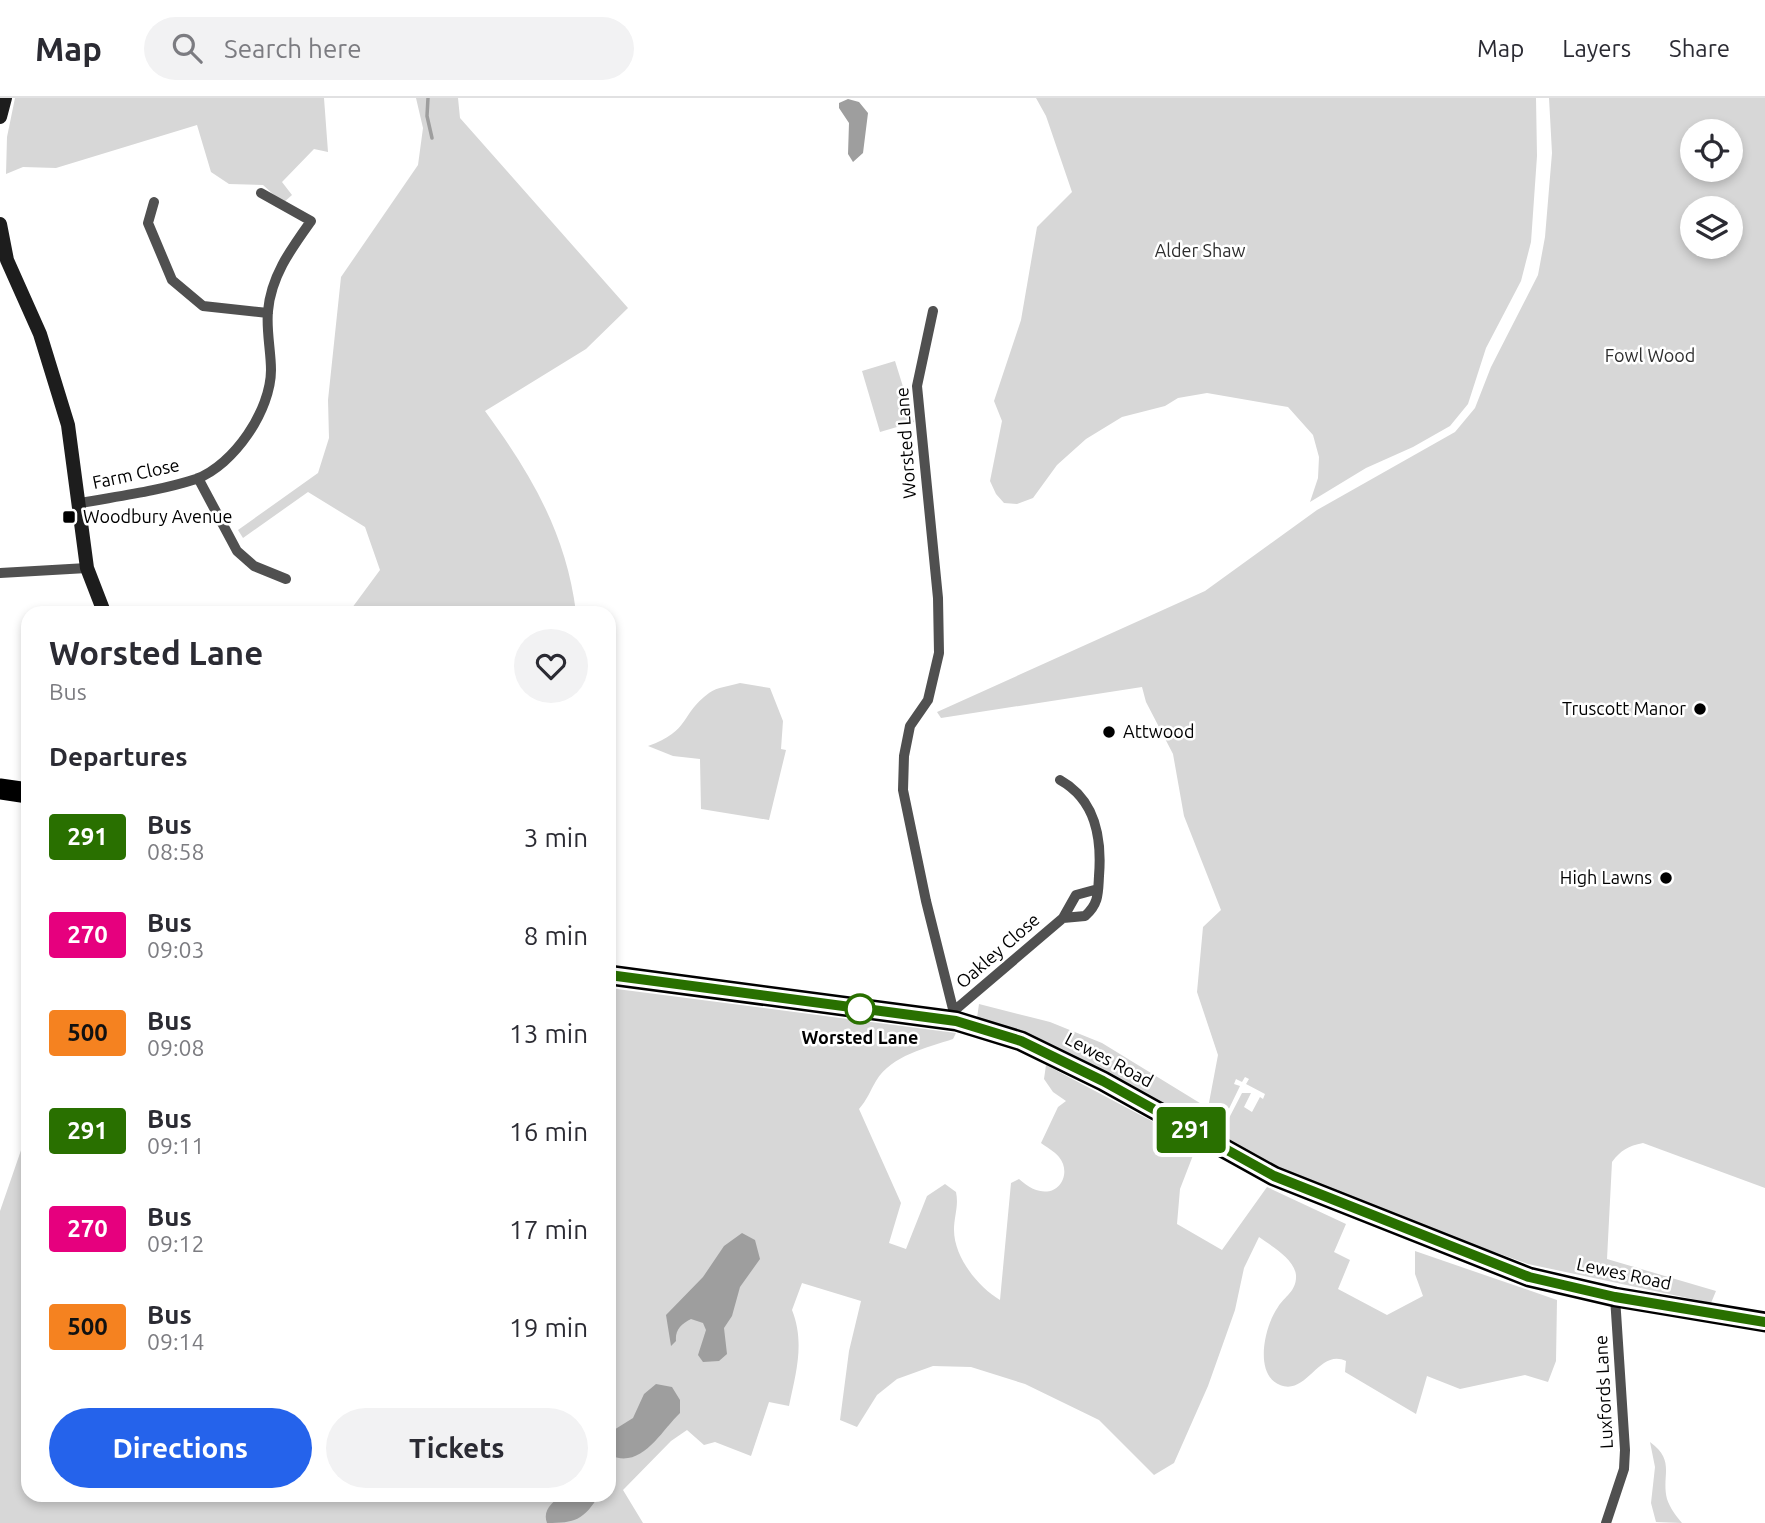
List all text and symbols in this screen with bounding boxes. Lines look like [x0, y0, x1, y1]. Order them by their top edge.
search box [144, 17, 634, 80]
icon: search [168, 29, 206, 67]
text: Map [35, 30, 102, 67]
text: Search here [224, 34, 362, 63]
text: Map [1477, 35, 1524, 62]
text: Layers [1562, 35, 1631, 62]
text: Share [1669, 35, 1730, 62]
map controls [1680, 119, 1743, 259]
button: locate [1680, 119, 1743, 182]
button: layers [1680, 196, 1743, 259]
park label: Alder Shaw [1155, 240, 1245, 260]
park label: Fowl Wood [1605, 345, 1695, 365]
street label: Worsted Lane [891, 387, 919, 500]
street label: Farm Close [90, 454, 181, 492]
place label: Woodbury Avenue [83, 506, 232, 526]
marker: Woodbury Avenue [61, 509, 77, 525]
button: heart [514, 629, 588, 703]
text: Worsted Lane [49, 634, 263, 671]
text: Bus [49, 679, 87, 704]
place label: Truscott Manor [1562, 698, 1686, 718]
marker: Truscott Manor [1692, 701, 1708, 717]
place label: Attwood [1123, 721, 1194, 741]
marker: Attwood [1101, 724, 1117, 740]
text: Departures [49, 742, 187, 771]
text: Bus [147, 810, 192, 839]
text: 291 [67, 823, 108, 850]
text: 3 min [524, 823, 588, 852]
text: 08:58 [147, 839, 205, 864]
place label: High Lawns [1560, 867, 1652, 887]
marker: High Lawns [1658, 870, 1674, 886]
text: Bus [147, 908, 192, 937]
street label: Oakley Close [952, 909, 1043, 992]
text: 270 [67, 921, 108, 948]
text: 8 min [524, 921, 588, 950]
text: 09:03 [147, 937, 205, 962]
marker: Worsted Lane [845, 994, 875, 1024]
text: Bus [147, 1006, 192, 1035]
text: 500 [67, 1019, 108, 1046]
text: 13 min [509, 1019, 588, 1048]
place label: Worsted Lane [802, 1027, 918, 1047]
street label: Lewes Road [1062, 1028, 1157, 1091]
text: 09:08 [147, 1035, 205, 1060]
text: Bus [147, 1104, 192, 1133]
line badge: 291 [1151, 1107, 1231, 1153]
text: 291 [1171, 1116, 1211, 1143]
text: 291 [67, 1117, 108, 1144]
text: 16 min [509, 1117, 588, 1146]
text: 09:11 [147, 1133, 205, 1158]
text: Bus [147, 1202, 192, 1231]
text: 270 [67, 1215, 108, 1242]
text: 17 min [509, 1215, 588, 1244]
text: 09:12 [147, 1231, 205, 1256]
street label: Lewes Road [1575, 1253, 1673, 1293]
text: Bus [147, 1300, 192, 1329]
text: 500 [67, 1313, 108, 1340]
text: 19 min [509, 1313, 588, 1342]
text: 09:14 [147, 1329, 205, 1354]
street label: Luxfords Lane [1590, 1335, 1616, 1449]
button: Directions [49, 1408, 312, 1488]
button: Tickets [326, 1408, 588, 1488]

